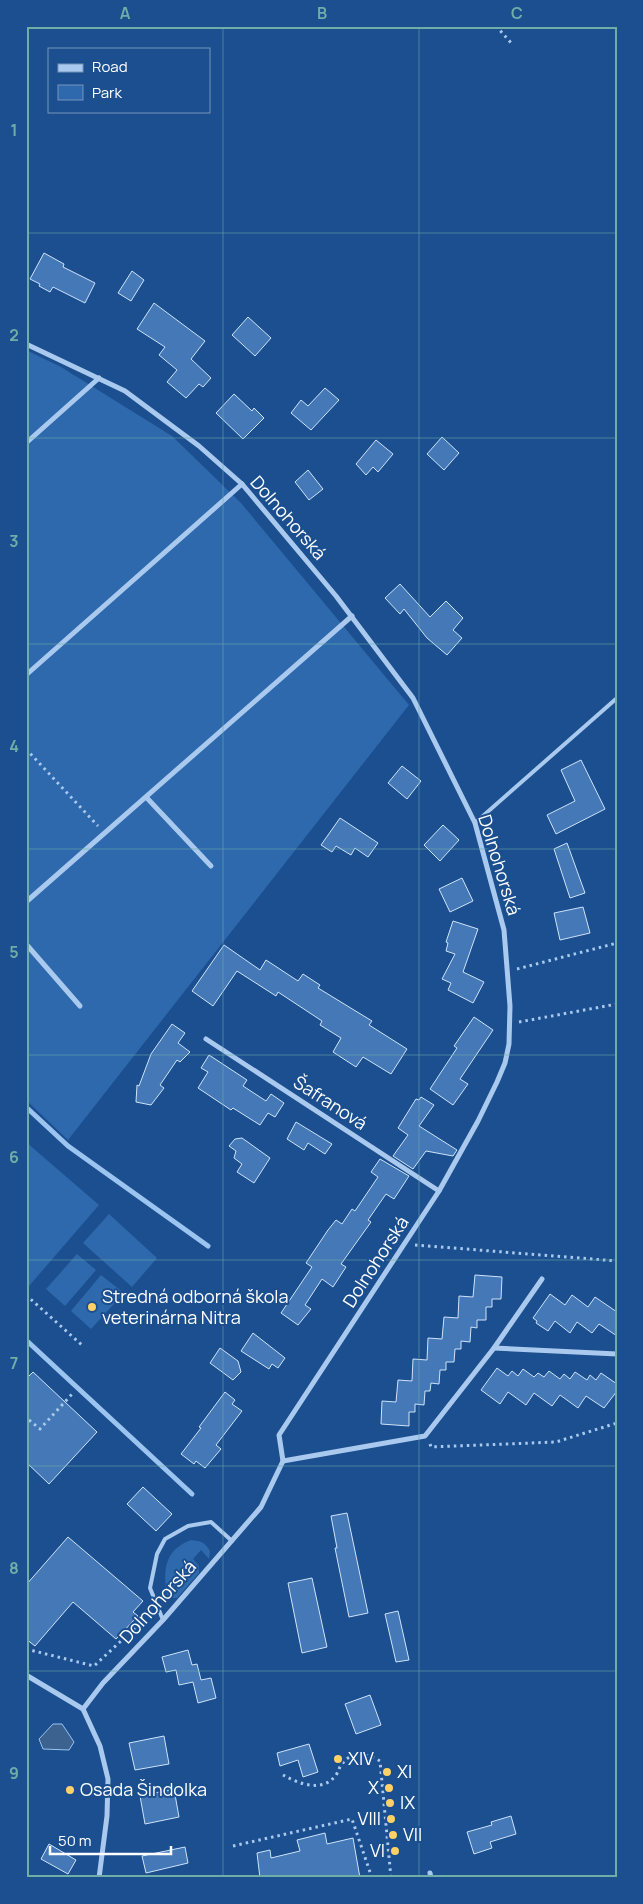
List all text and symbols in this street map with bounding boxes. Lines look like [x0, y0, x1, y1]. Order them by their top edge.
text: A [120, 2, 131, 24]
text: B [317, 2, 327, 24]
text: C [511, 2, 523, 24]
legend [48, 48, 210, 112]
text: Road [92, 56, 128, 77]
text: Park [92, 82, 122, 103]
text: 1 [10, 119, 18, 141]
text: 2 [9, 324, 19, 346]
street label: Dolnohorská [246, 470, 332, 564]
text: 3 [9, 530, 19, 552]
text: 4 [9, 735, 19, 757]
street label: Dolnohorská [473, 811, 527, 918]
text: 5 [9, 941, 19, 963]
street label: Šafranová [289, 1069, 372, 1135]
text: 6 [9, 1146, 19, 1168]
street label: Dolnohorská [337, 1211, 414, 1312]
place label: Stredná odborná škola veterinárna Nitra [102, 1284, 289, 1329]
marker: Stredná odborná škola veterinárna Nitra [86, 1301, 98, 1313]
text: 7 [10, 1352, 18, 1374]
street label: Dolnohorská [114, 1555, 201, 1648]
text: 8 [9, 1557, 19, 1579]
place label: XIV [348, 1746, 374, 1770]
marker: XIV [332, 1753, 344, 1765]
place label: XI [397, 1759, 412, 1783]
text: 9 [9, 1762, 19, 1784]
marker: XI [381, 1766, 393, 1778]
place label: X [368, 1775, 379, 1799]
place label: Osada Šindolka [80, 1777, 207, 1801]
marker: X [383, 1782, 395, 1794]
marker: Osada Šindolka [64, 1784, 76, 1796]
place label: IX [400, 1790, 415, 1814]
marker: IX [384, 1797, 396, 1809]
place label: VIII [358, 1806, 381, 1830]
marker: VIII [385, 1813, 397, 1825]
place label: VII [403, 1822, 422, 1846]
scale bar [50, 1824, 171, 1856]
marker: VII [387, 1829, 399, 1841]
text: 50 m [58, 1830, 92, 1851]
place label: VI [370, 1838, 385, 1862]
marker: VI [389, 1845, 401, 1857]

